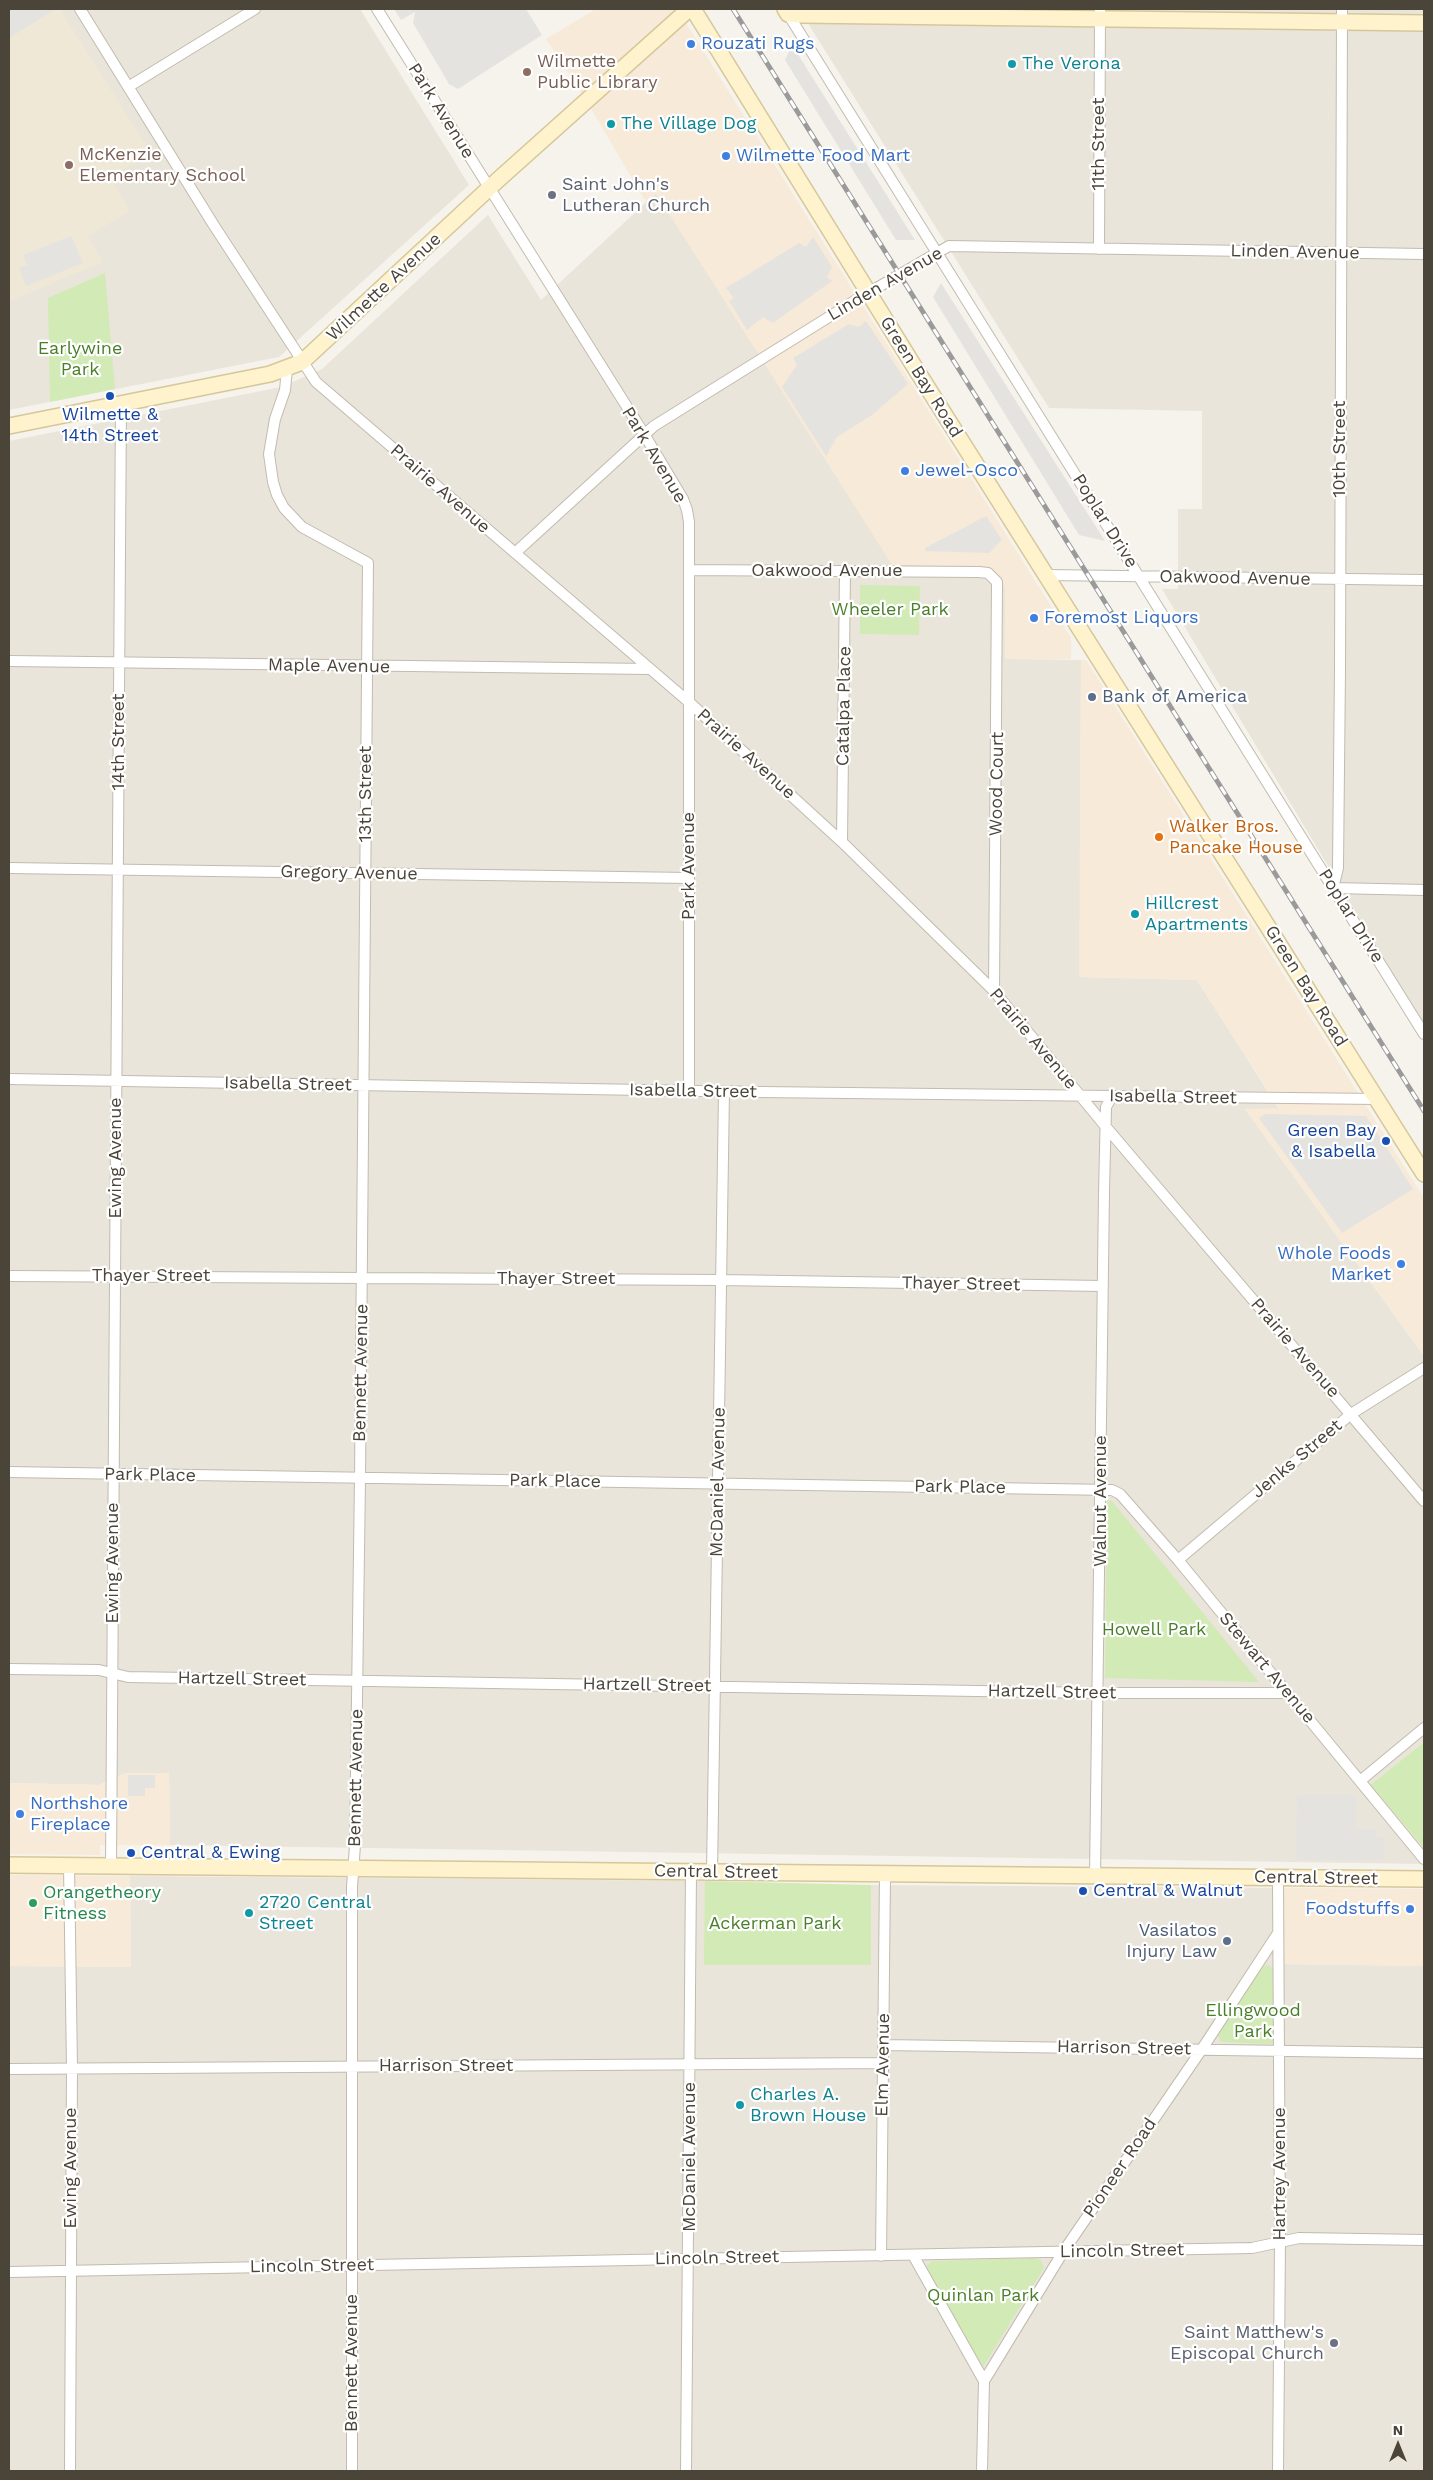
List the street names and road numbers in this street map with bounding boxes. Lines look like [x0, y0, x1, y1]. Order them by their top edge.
street label: Park Avenue [403, 59, 479, 163]
street label: 11th Street [1088, 97, 1110, 191]
street label: Wilmette Avenue [322, 228, 446, 346]
street label: Linden Avenue [1230, 240, 1360, 264]
street label: Linden Avenue [824, 242, 946, 326]
street label: Green Bay Road [875, 312, 967, 442]
street label: 10th Street [1329, 400, 1351, 498]
street label: Park Avenue [617, 403, 691, 507]
street label: Prairie Avenue [386, 440, 494, 538]
street label: Poplar Drive [1068, 470, 1142, 572]
street label: Oakwood Avenue [751, 560, 903, 582]
street label: Oakwood Avenue [1159, 566, 1311, 590]
street label: Catalpa Place [832, 646, 856, 766]
street label: Maple Avenue [268, 654, 390, 678]
street label: 14th Street [108, 693, 130, 791]
street label: Prairie Avenue [692, 704, 800, 804]
street label: Wood Court [985, 732, 1009, 836]
street label: 13th Street [355, 746, 377, 842]
street label: Park Avenue [678, 812, 700, 920]
street label: Gregory Avenue [280, 861, 418, 885]
street label: Poplar Drive [1314, 865, 1388, 967]
street label: Green Bay Road [1260, 921, 1352, 1051]
street label: Prairie Avenue [984, 984, 1082, 1094]
street label: Isabella Street [224, 1072, 352, 1096]
street label: Isabella Street [629, 1079, 757, 1103]
street label: Isabella Street [1109, 1085, 1237, 1109]
street label: Ewing Avenue [105, 1097, 127, 1219]
street label: Thayer Street [92, 1265, 210, 1287]
street label: Thayer Street [497, 1268, 615, 1290]
street label: Thayer Street [901, 1272, 1021, 1296]
street label: Prairie Avenue [1246, 1294, 1344, 1402]
street label: Bennett Avenue [349, 1304, 373, 1442]
street label: McDaniel Avenue [706, 1407, 730, 1557]
street label: Jenks Street [1247, 1415, 1347, 1503]
street label: Walnut Avenue [1090, 1435, 1112, 1567]
street label: Park Place [104, 1463, 196, 1487]
street label: Park Place [509, 1469, 601, 1493]
street label: Park Place [914, 1475, 1006, 1499]
street label: Ewing Avenue [102, 1502, 124, 1624]
street label: Stewart Avenue [1214, 1608, 1320, 1728]
street label: Hartzell Street [177, 1667, 307, 1691]
street label: Hartzell Street [582, 1673, 712, 1697]
street label: Hartzell Street [987, 1680, 1117, 1704]
street label: Bennett Avenue [344, 1709, 368, 1847]
street label: Central Street [654, 1860, 778, 1884]
street label: Central Street [1254, 1866, 1378, 1890]
street label: Elm Avenue [871, 2013, 895, 2117]
street label: Harrison Street [1057, 2036, 1191, 2060]
street label: Harrison Street [379, 2055, 513, 2077]
street label: McDaniel Avenue [679, 2082, 701, 2232]
street label: Ewing Avenue [60, 2107, 82, 2229]
street label: Hartrey Avenue [1269, 2107, 1291, 2241]
street label: Pioneer Road [1079, 2114, 1161, 2222]
street label: Lincoln Street [1060, 2239, 1184, 2263]
street label: Lincoln Street [655, 2246, 779, 2270]
street label: Lincoln Street [250, 2254, 374, 2278]
street label: Bennett Avenue [341, 2294, 363, 2432]

